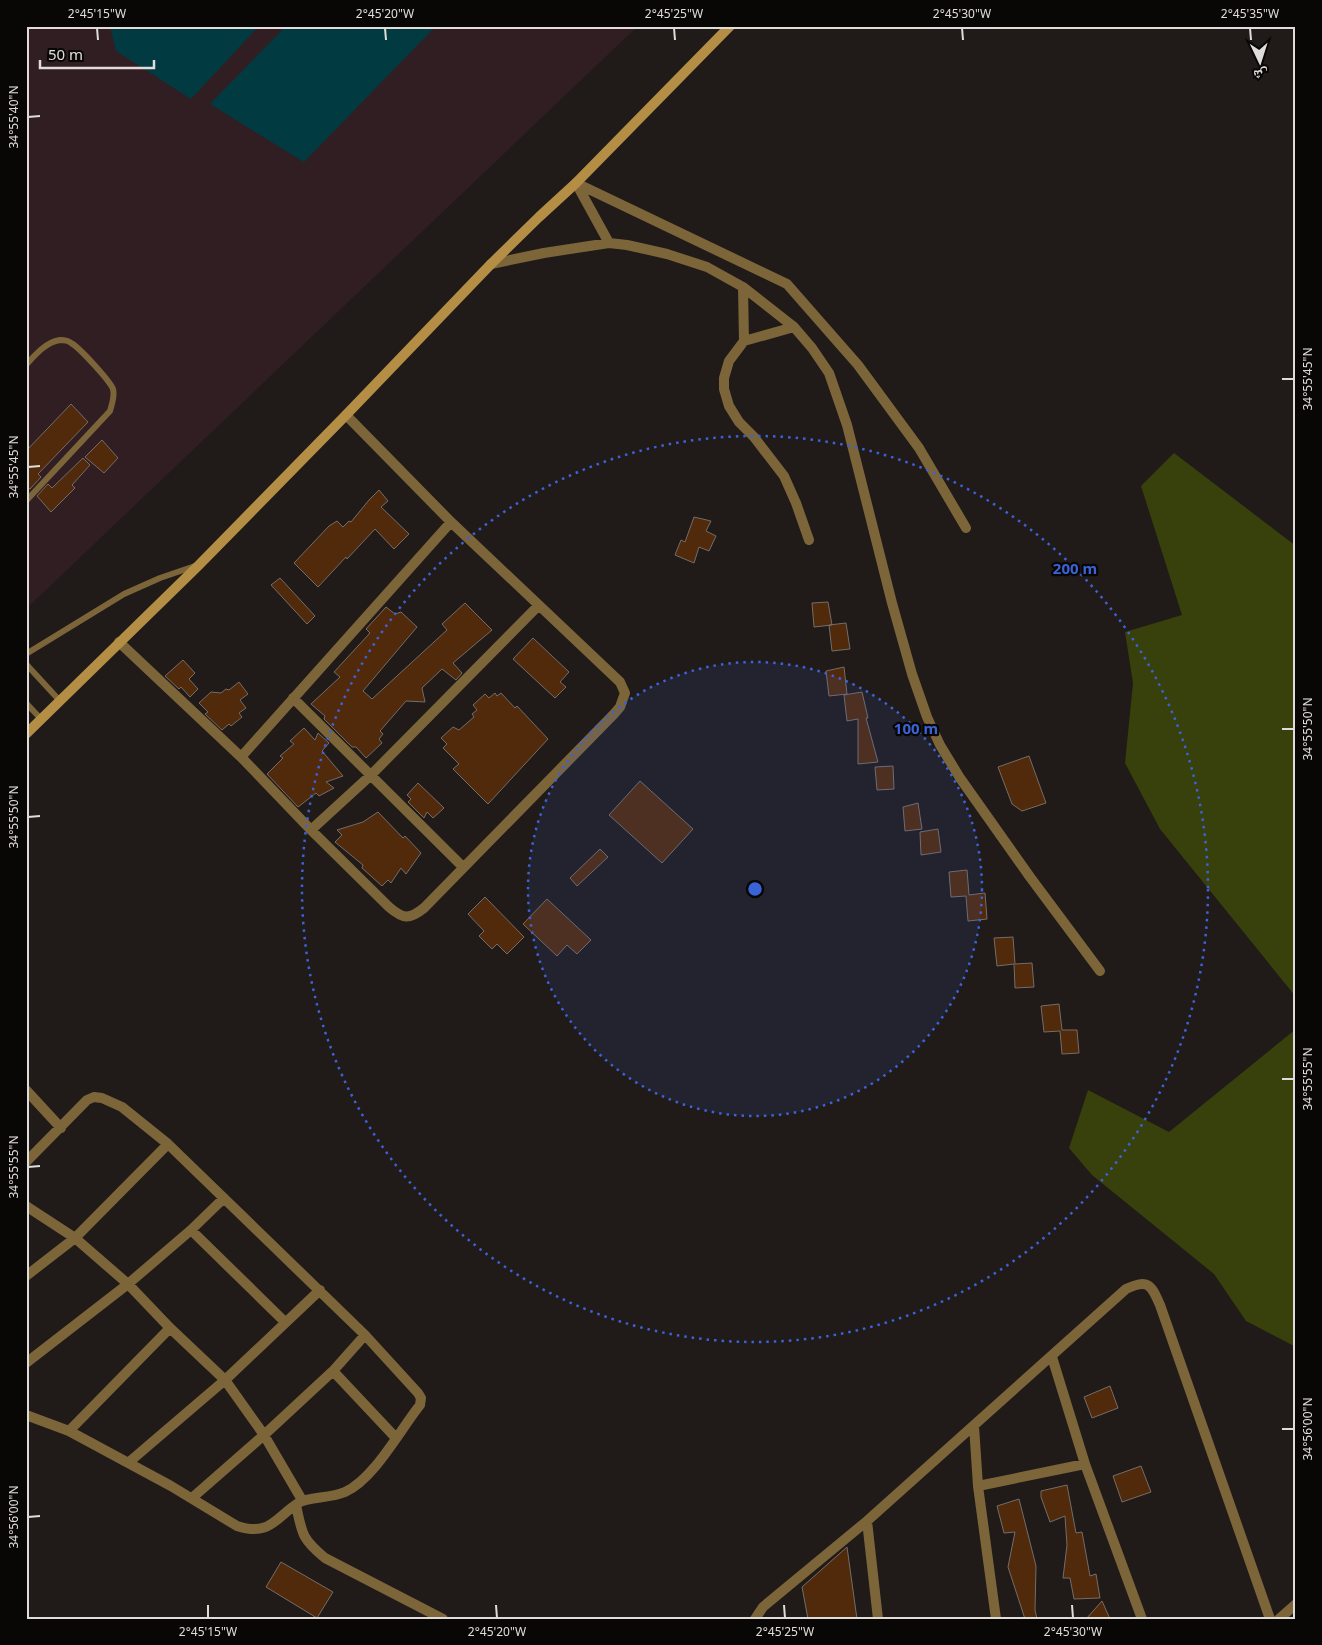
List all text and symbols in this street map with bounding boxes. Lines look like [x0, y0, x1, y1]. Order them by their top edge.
text: 2°45'15"W [68, 5, 126, 22]
text: 2°45'20"W [356, 5, 414, 22]
text: 2°45'25"W [645, 5, 703, 22]
text: 2°45'30"W [933, 5, 991, 22]
text: 2°45'35"W [1221, 5, 1279, 22]
scale bar [40, 38, 154, 70]
north arrow [1234, 38, 1284, 88]
text: 50 m [48, 44, 83, 64]
text: ش [1253, 65, 1269, 85]
text: 34°55'40"N [5, 85, 22, 149]
text: 34°55'45"N [1299, 347, 1316, 411]
text: 34°55'45"N [5, 435, 22, 499]
text: 200 m [1053, 558, 1097, 578]
text: 34°55'50"N [1299, 697, 1316, 761]
text: 100 m [894, 718, 938, 738]
text: 34°55'50"N [5, 785, 22, 849]
centre of rings [746, 880, 764, 898]
text: 34°55'55"N [1299, 1047, 1316, 1111]
text: 34°55'55"N [5, 1135, 22, 1199]
text: 34°56'00"N [1299, 1397, 1316, 1461]
text: 34°56'00"N [5, 1485, 22, 1549]
text: 2°45'15"W [179, 1623, 237, 1640]
text: 2°45'20"W [468, 1623, 526, 1640]
text: 2°45'25"W [756, 1623, 814, 1640]
text: 2°45'30"W [1044, 1623, 1102, 1640]

